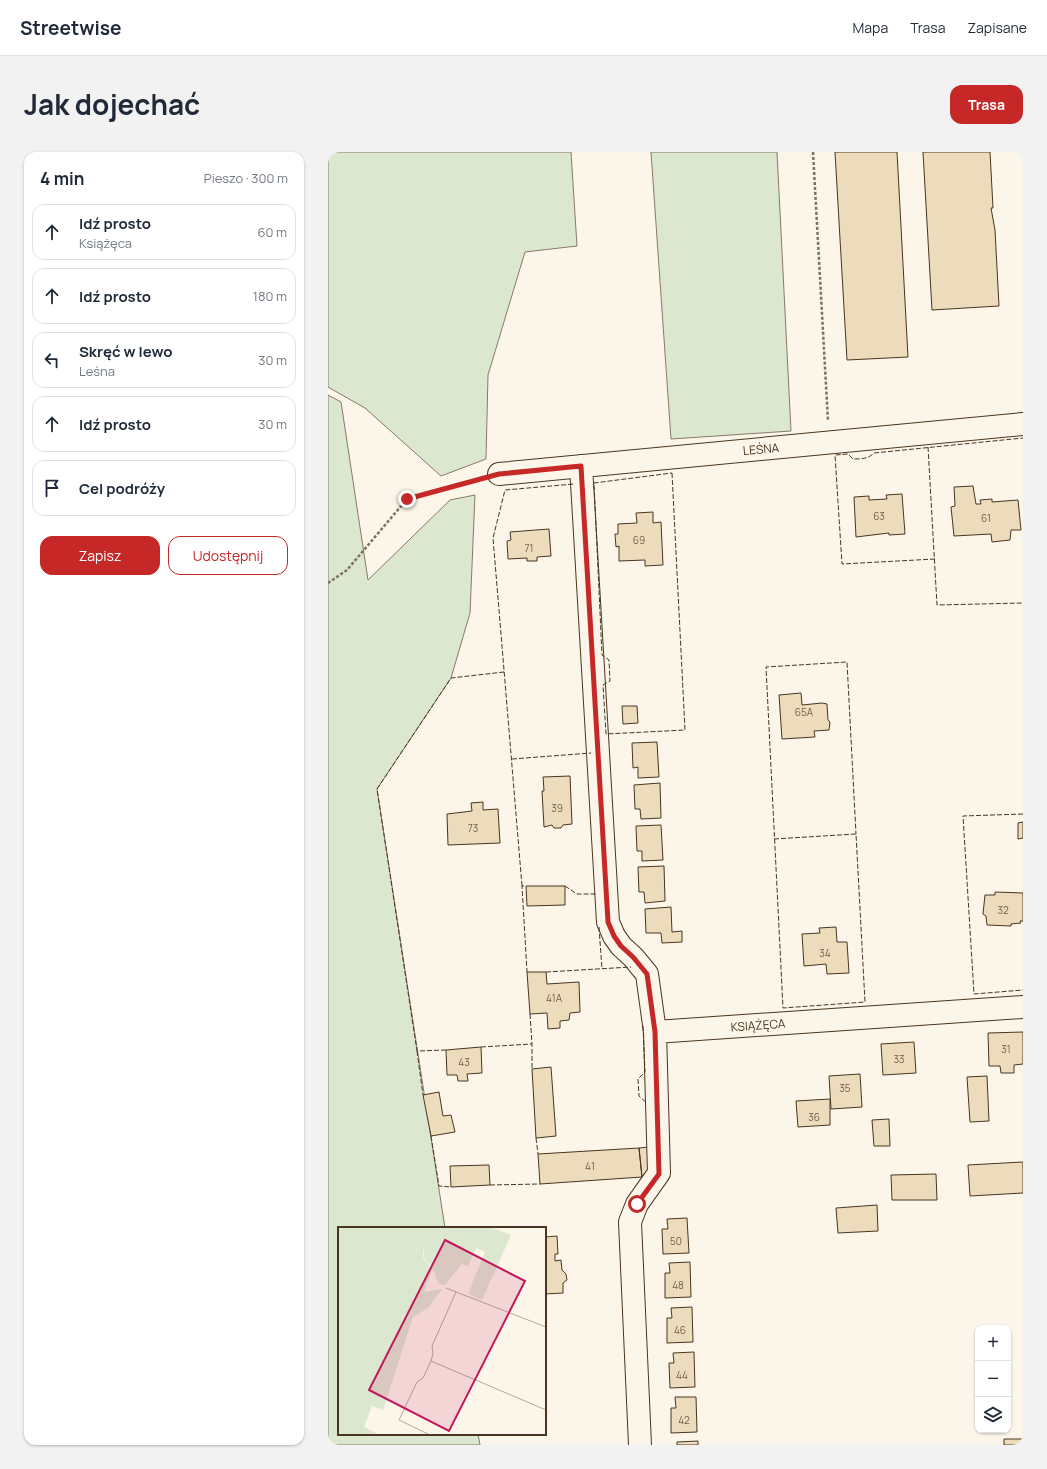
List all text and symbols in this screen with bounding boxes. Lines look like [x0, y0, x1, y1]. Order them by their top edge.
text: Streetwise [20, 15, 122, 41]
text: Mapa [853, 18, 888, 37]
text: Trasa [910, 18, 945, 37]
text: Zapisane [967, 18, 1027, 37]
text: Jak dojechać [24, 85, 200, 123]
button: Trasa [950, 85, 1023, 124]
text: 4 min [40, 167, 84, 190]
text: Pieszo · 300 m [204, 169, 288, 187]
text: Idź prosto [79, 213, 151, 234]
icon: ahead [41, 221, 63, 243]
text: 60 m [257, 223, 287, 241]
text: Książęca [79, 234, 132, 252]
icon: ahead [41, 285, 63, 307]
text: Idź prosto [79, 286, 151, 307]
text: 180 m [253, 287, 287, 305]
text: Skręć w lewo [79, 341, 173, 362]
icon: left [41, 349, 63, 371]
text: 30 m [258, 351, 287, 369]
text: Leśna [79, 362, 115, 380]
icon: ahead [41, 413, 63, 435]
text: Idź prosto [79, 414, 151, 435]
text: 30 m [258, 415, 287, 433]
street label: LEŚNA [742, 439, 780, 459]
icon: arrive [41, 477, 63, 499]
text: Cel podróży [79, 478, 165, 499]
route end [398, 490, 416, 508]
house number: 63 [873, 509, 885, 523]
house number: 61 [981, 511, 991, 525]
house number: 69 [633, 533, 645, 547]
button: Zapisz [40, 536, 160, 575]
button: Udostępnij [168, 536, 288, 575]
house number: 71 [525, 541, 533, 555]
house number: 65A [795, 705, 814, 719]
house number: 39 [551, 801, 563, 815]
house number: 73 [468, 821, 478, 835]
house number: 32 [997, 903, 1009, 917]
house number: 34 [819, 946, 831, 960]
house number: 41A [546, 991, 563, 1005]
street label: KSIĄŻĘCA [730, 1015, 786, 1035]
house number: 31 [1001, 1042, 1011, 1056]
house number: 33 [893, 1052, 905, 1066]
house number: 43 [458, 1055, 470, 1069]
house number: 35 [839, 1081, 851, 1095]
house number: 36 [808, 1110, 820, 1124]
house number: 41 [585, 1159, 595, 1173]
route start [628, 1195, 646, 1213]
inset map [338, 1227, 546, 1435]
house number: 50 [670, 1234, 682, 1248]
house number: 48 [672, 1278, 684, 1292]
house number: 46 [674, 1323, 686, 1337]
map controls [975, 1325, 1011, 1433]
button: + [975, 1325, 1011, 1361]
button: − [975, 1361, 1011, 1397]
house number: 44 [676, 1368, 688, 1382]
button: layers [975, 1397, 1011, 1433]
house number: 42 [678, 1413, 690, 1427]

